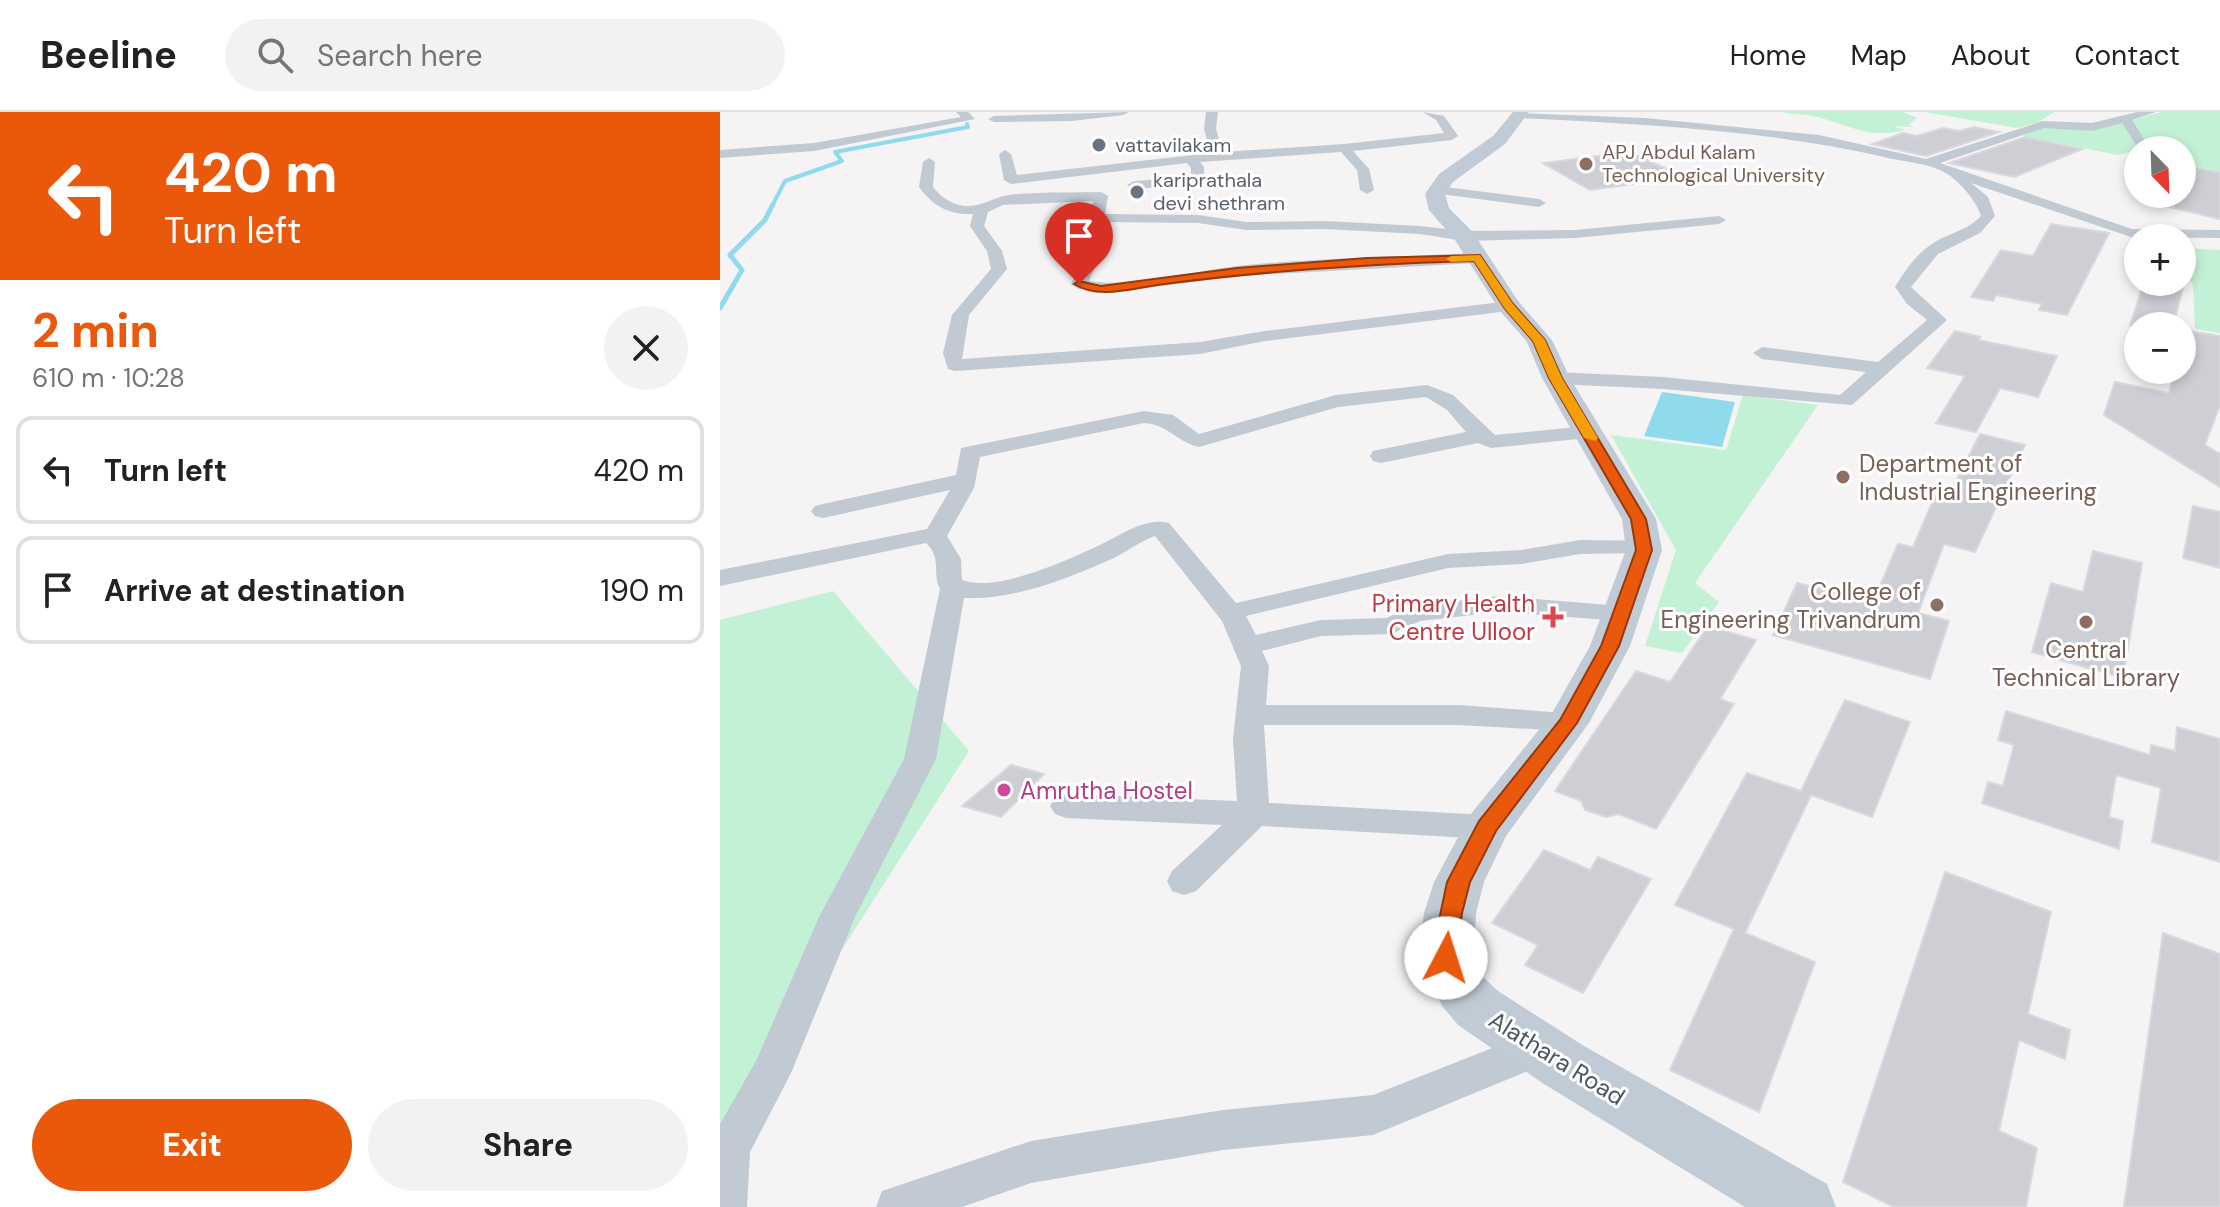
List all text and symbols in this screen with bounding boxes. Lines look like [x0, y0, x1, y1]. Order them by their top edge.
search box [225, 19, 785, 91]
text: Beeline [40, 30, 177, 80]
icon: search [253, 33, 297, 77]
text: Search here [317, 36, 482, 75]
text: Home [1730, 37, 1806, 74]
text: Map [1850, 37, 1907, 74]
text: About [1951, 37, 2030, 74]
text: Contact [2074, 37, 2180, 74]
place label: vattavilakam [1115, 132, 1231, 158]
text: 420 m [164, 136, 338, 209]
marker: vattavilakam [1090, 136, 1108, 154]
north arrow [2124, 136, 2196, 208]
map controls [2124, 136, 2196, 384]
place label: APJ Abdul Kalam Technological University [1602, 139, 1825, 188]
icon: left [32, 144, 136, 248]
marker: APJ Abdul Kalam Technological University [1577, 155, 1595, 173]
place label: kariprathala devi shethram [1153, 167, 1285, 216]
marker: kariprathala devi shethram [1128, 183, 1146, 201]
pin [1045, 202, 1113, 284]
text: Turn left [164, 207, 301, 254]
icon: arrive [1057, 214, 1101, 258]
button: + [2124, 224, 2196, 296]
text: 2 min [32, 299, 159, 362]
button: close [604, 306, 688, 390]
button: − [2124, 312, 2196, 384]
text: 610 m · 10:28 [32, 361, 185, 395]
icon: left [36, 448, 80, 492]
place label: Department of Industrial Engineering [1859, 448, 2097, 507]
text: Turn left [104, 451, 227, 490]
text: 420 m [594, 451, 684, 490]
marker: Department of Industrial Engineering [1834, 468, 1852, 486]
icon: arrive [36, 568, 80, 612]
text: Arrive at destination [104, 571, 405, 610]
text: 190 m [601, 571, 684, 610]
place label: College of Engineering Trivandrum [1661, 576, 1921, 635]
place label: Primary Health Centre Ulloor [1372, 588, 1535, 647]
marker: College of Engineering Trivandrum [1928, 596, 1946, 614]
marker: Primary Health Centre Ulloor [1542, 606, 1564, 628]
marker: Central Technical Library [2077, 613, 2095, 631]
place label: Central Technical Library [1992, 634, 2180, 693]
place label: Amrutha Hostel [1020, 775, 1193, 806]
marker: Amrutha Hostel [995, 781, 1013, 799]
position arrow [1404, 916, 1488, 1000]
street label: Alathara Road [1483, 1004, 1631, 1112]
button: Exit [32, 1099, 352, 1191]
button: Share [368, 1099, 688, 1191]

